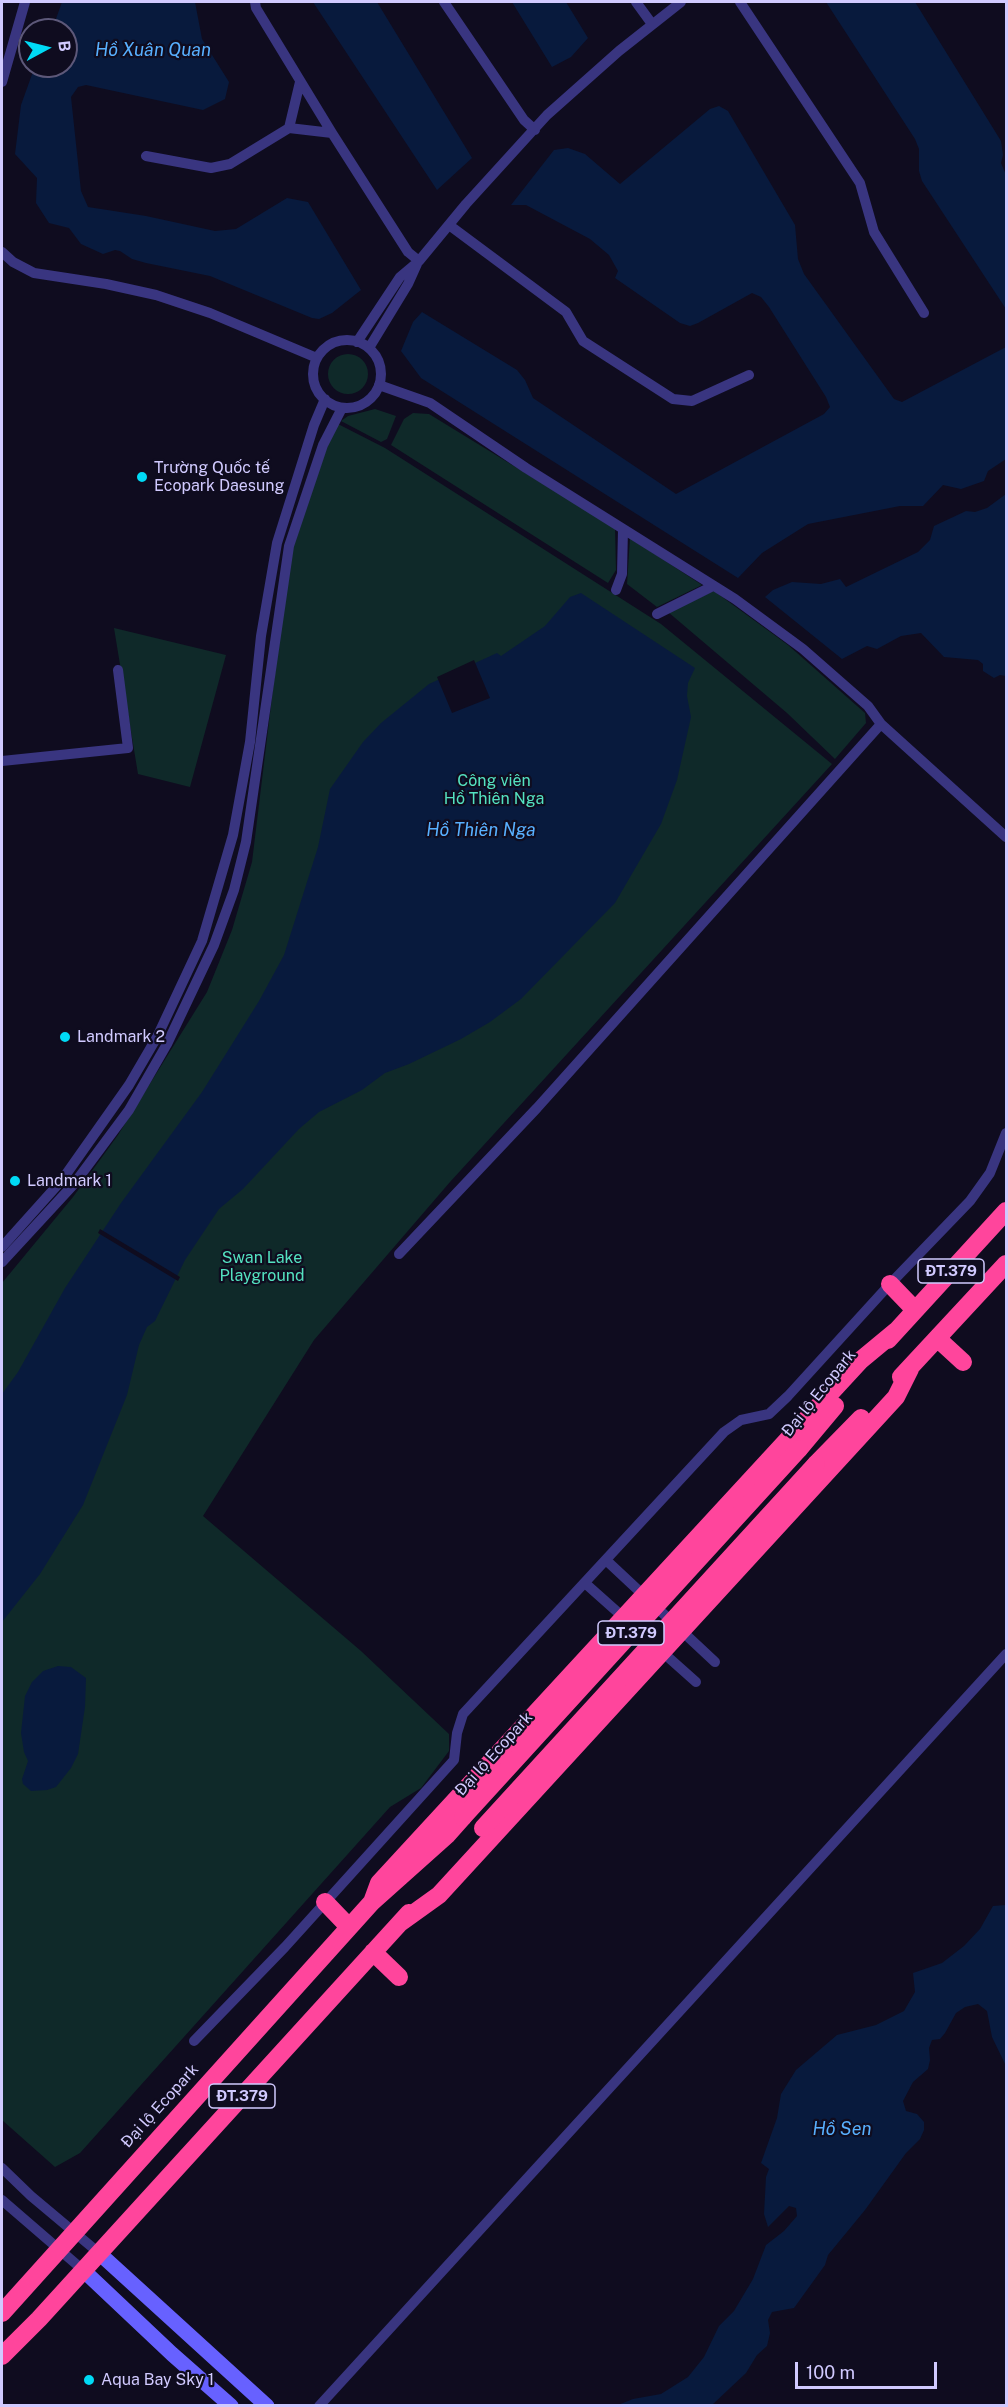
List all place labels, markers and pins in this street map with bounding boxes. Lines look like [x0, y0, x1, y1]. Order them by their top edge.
place label: Trường Quốc tế Ecopark Daesung [154, 458, 285, 496]
marker: Trường Quốc tế Ecopark Daesung [135, 470, 149, 484]
place label: Landmark 2 [77, 1027, 165, 1047]
marker: Landmark 2 [58, 1030, 72, 1044]
place label: Landmark 1 [27, 1171, 112, 1191]
marker: Landmark 1 [8, 1174, 22, 1188]
place label: Aqua Bay Sky 1 [101, 2370, 214, 2390]
marker: Aqua Bay Sky 1 [82, 2373, 96, 2387]

